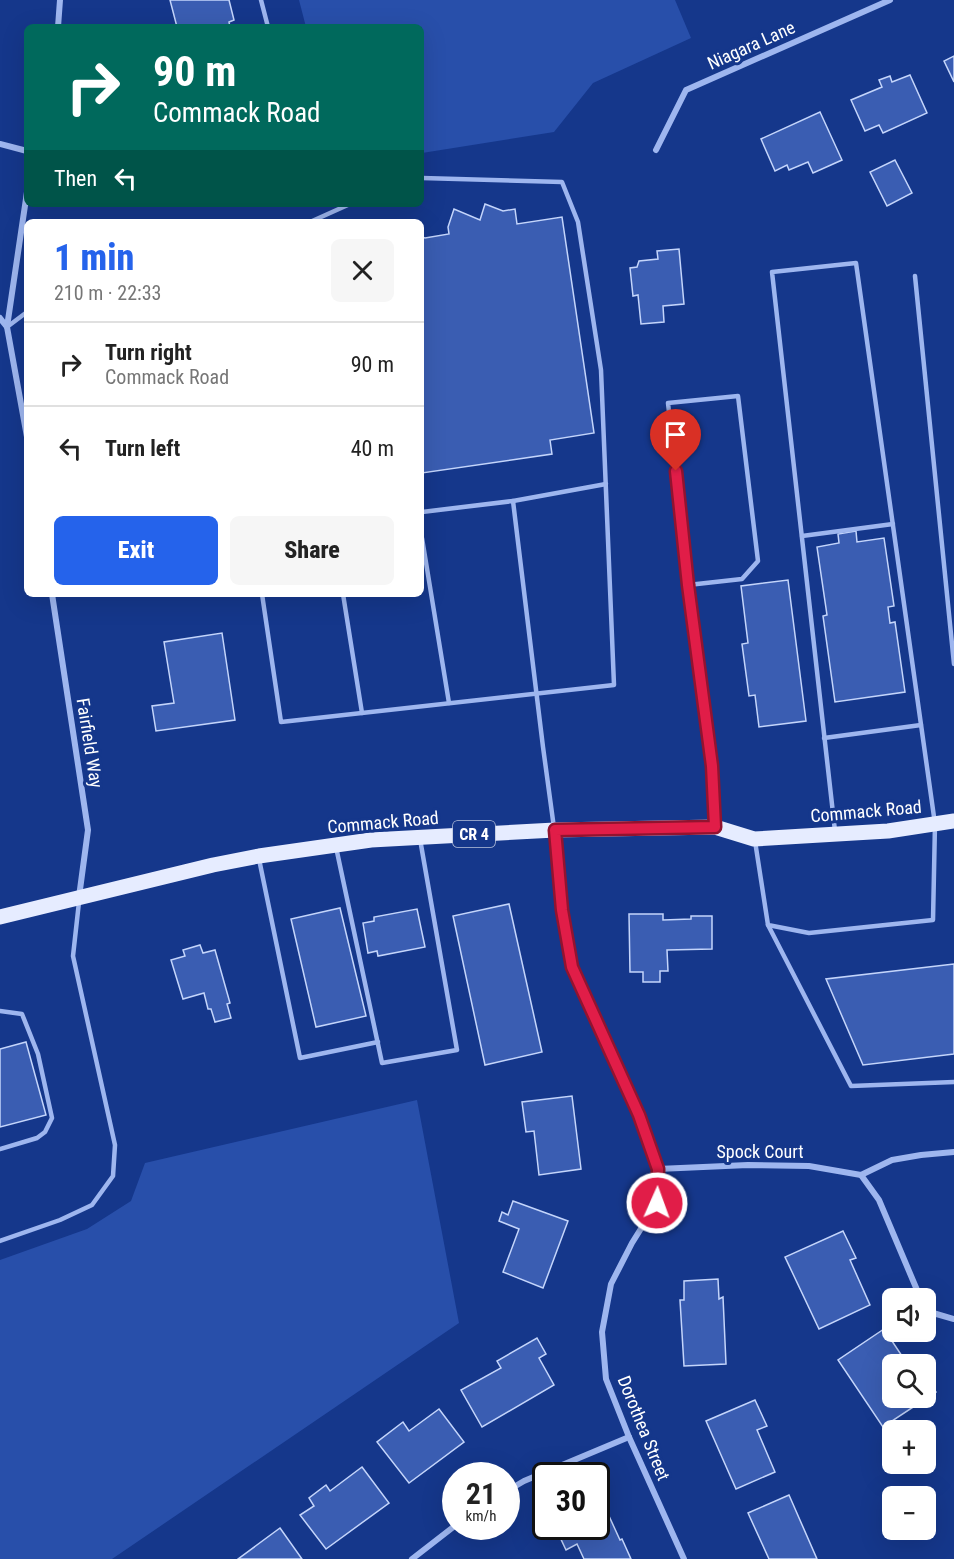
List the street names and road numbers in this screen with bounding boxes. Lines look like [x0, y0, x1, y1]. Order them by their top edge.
street label: Niagara Lane [704, 16, 798, 74]
street label: Fairfield Way [73, 697, 108, 790]
street label: Commack Road [809, 796, 923, 826]
street label: Commack Road [326, 807, 440, 837]
road number: CR 4 [453, 821, 495, 847]
street label: Spock Court [717, 1141, 804, 1162]
street label: Dorothea Street [613, 1373, 675, 1483]

